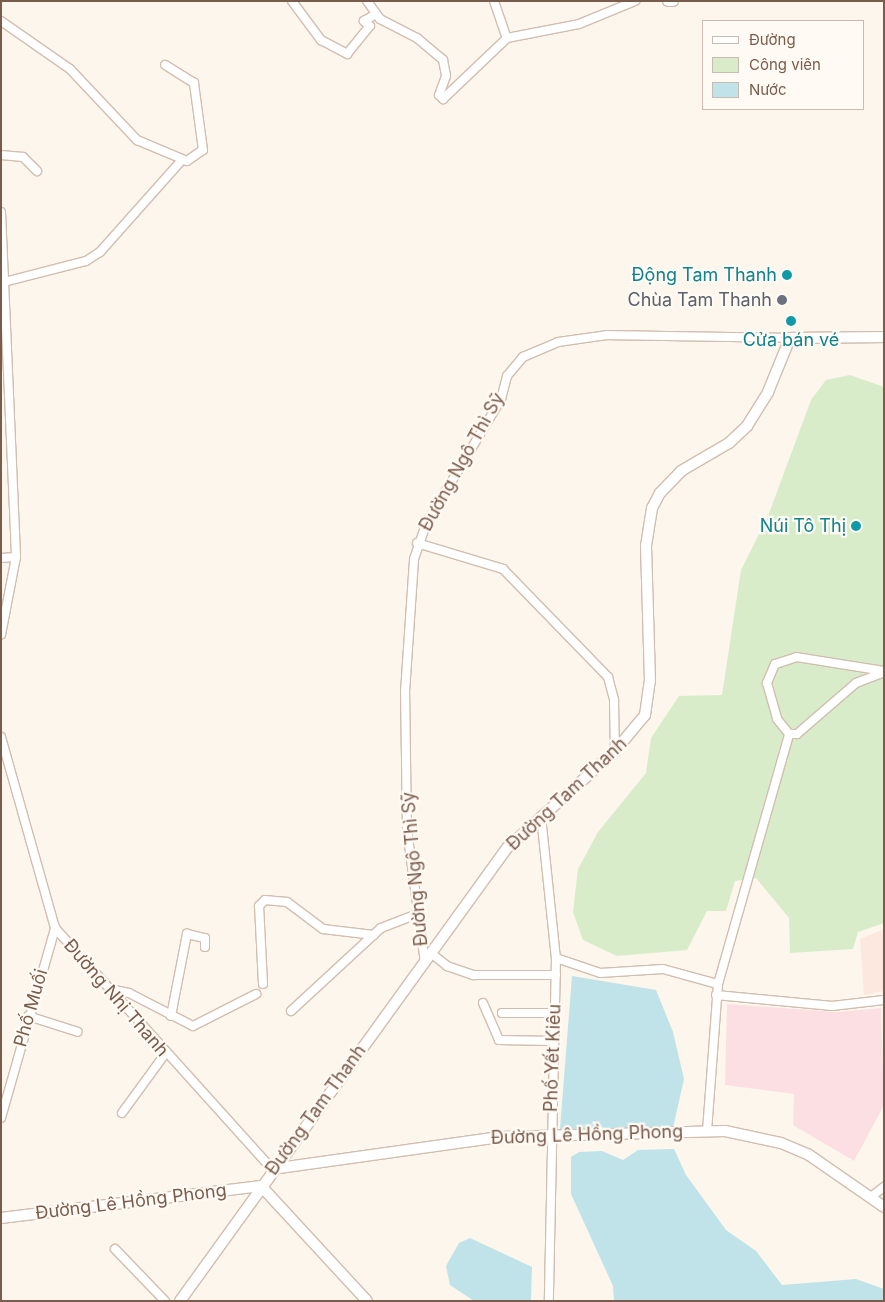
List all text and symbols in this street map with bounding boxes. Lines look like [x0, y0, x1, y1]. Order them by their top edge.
legend [702, 20, 865, 110]
text: Đường [749, 30, 796, 49]
text: Công viên [749, 55, 821, 74]
text: Nước [749, 80, 787, 99]
place label: Động Tam Thanh [632, 264, 777, 286]
marker: Động Tam Thanh [781, 269, 793, 281]
place label: Chùa Tam Thanh [628, 289, 772, 311]
marker: Chùa Tam Thanh [776, 294, 788, 306]
marker: Cửa bán vé [785, 315, 797, 327]
place label: Cửa bán vé [743, 329, 839, 351]
street label: Đường Ngô Thì Sỹ [415, 389, 509, 535]
place label: Núi Tô Thị [760, 515, 846, 537]
marker: Núi Tô Thị [850, 520, 862, 532]
street label: Đường Tam Thanh [503, 733, 631, 855]
street label: Đường Ngô Thì Sỹ [397, 791, 433, 947]
street label: Đường Nhị Thanh [59, 935, 173, 1061]
street label: Phố Muối [10, 967, 52, 1049]
street label: Phố Yết Kiêu [540, 1004, 566, 1112]
street label: Đường Tam Thanh [261, 1041, 371, 1179]
street label: Đường Lê Hồng Phong [491, 1121, 683, 1149]
street label: Đường Lê Hồng Phong [34, 1180, 228, 1224]

